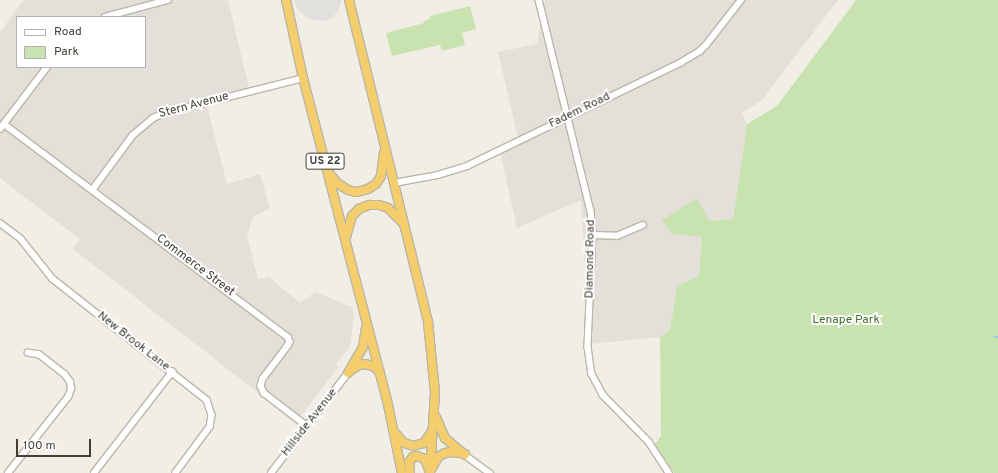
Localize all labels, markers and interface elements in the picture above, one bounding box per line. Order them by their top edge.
legend [16,16,146,68]
text: Road [54,24,82,40]
text: Park [54,44,79,60]
street label: Stern Avenue [157,90,231,122]
street label: Fadem Road [547,90,613,132]
road number: US 22 [305,152,345,170]
street label: Diamond Road [583,219,599,299]
street label: Commerce Street [153,232,237,300]
street label: New Brook Lane [94,309,172,375]
park label: Lenape Park [812,314,880,328]
street label: Hillside Avenue [279,386,341,460]
scale bar [18,431,93,457]
text: 100 m [23,438,56,454]

